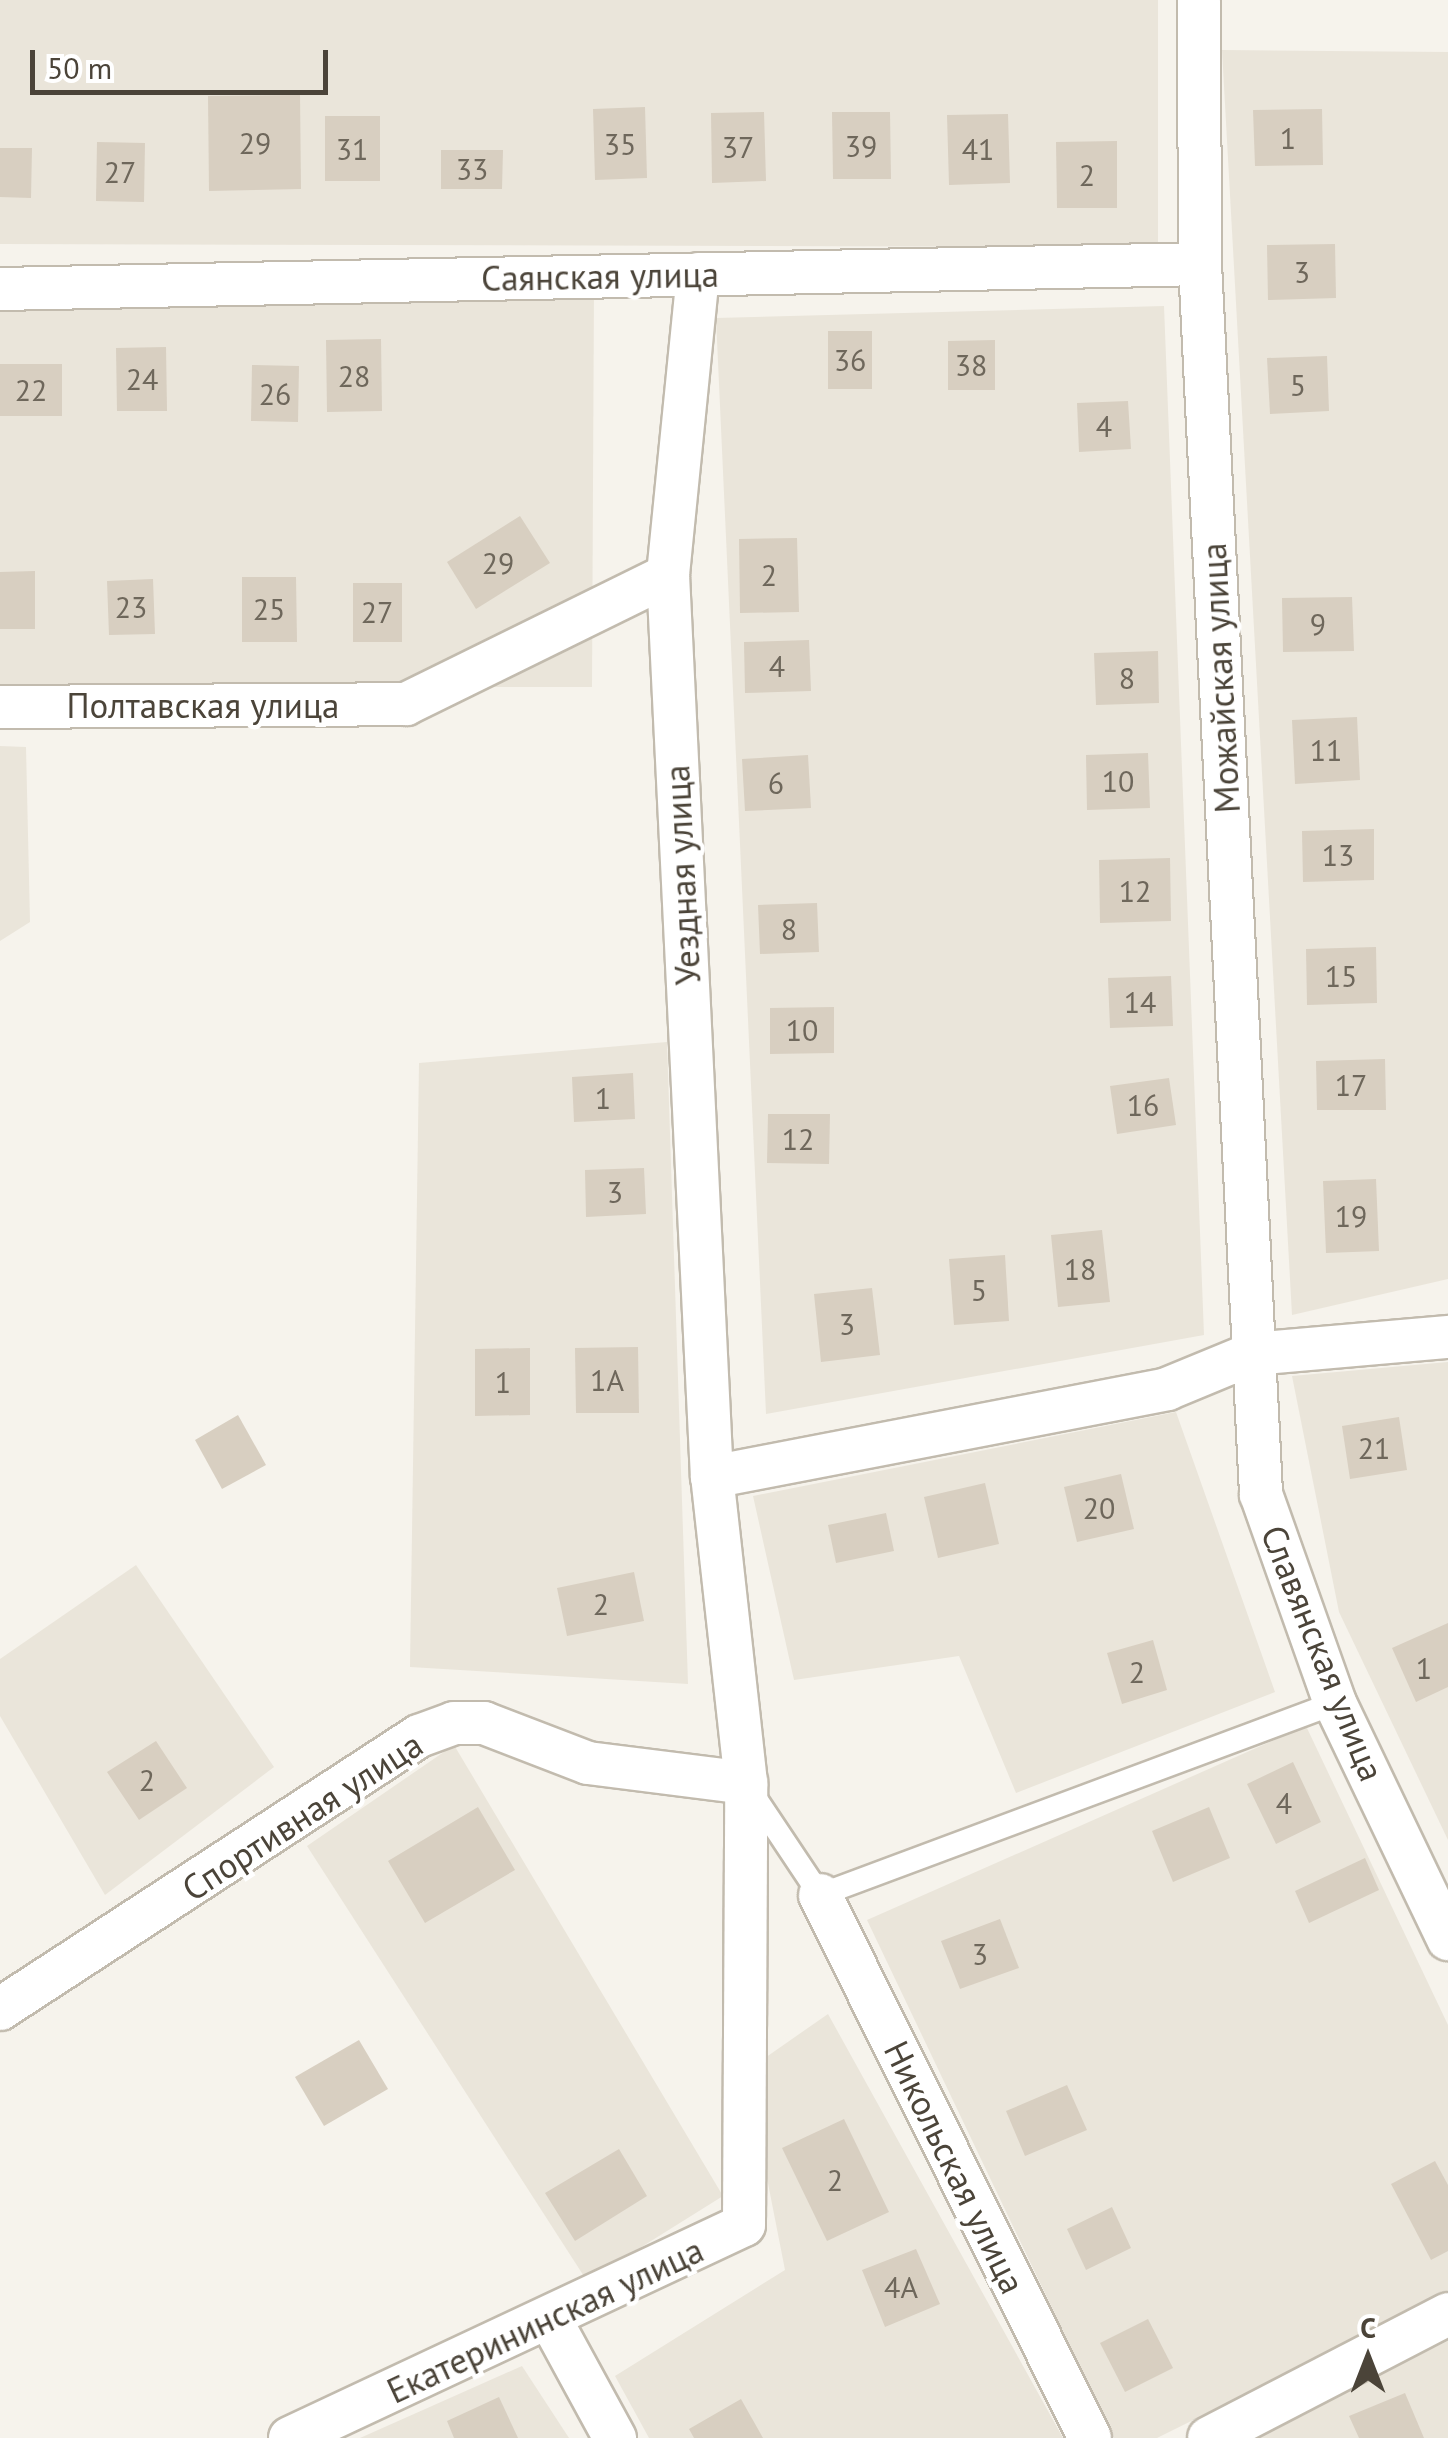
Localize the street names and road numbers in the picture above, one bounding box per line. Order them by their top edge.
street label: Саянская улица [481,253,719,299]
street label: Можайская улица [1192,542,1248,814]
street label: Полтавская улица [67,684,339,726]
street label: Уездная улица [655,764,709,986]
street label: Славянская улица [1253,1519,1393,1787]
street label: Спортивная улица [174,1723,430,1909]
street label: Никольская улица [876,2034,1034,2300]
street label: Екатерининская улица [380,2228,710,2412]

